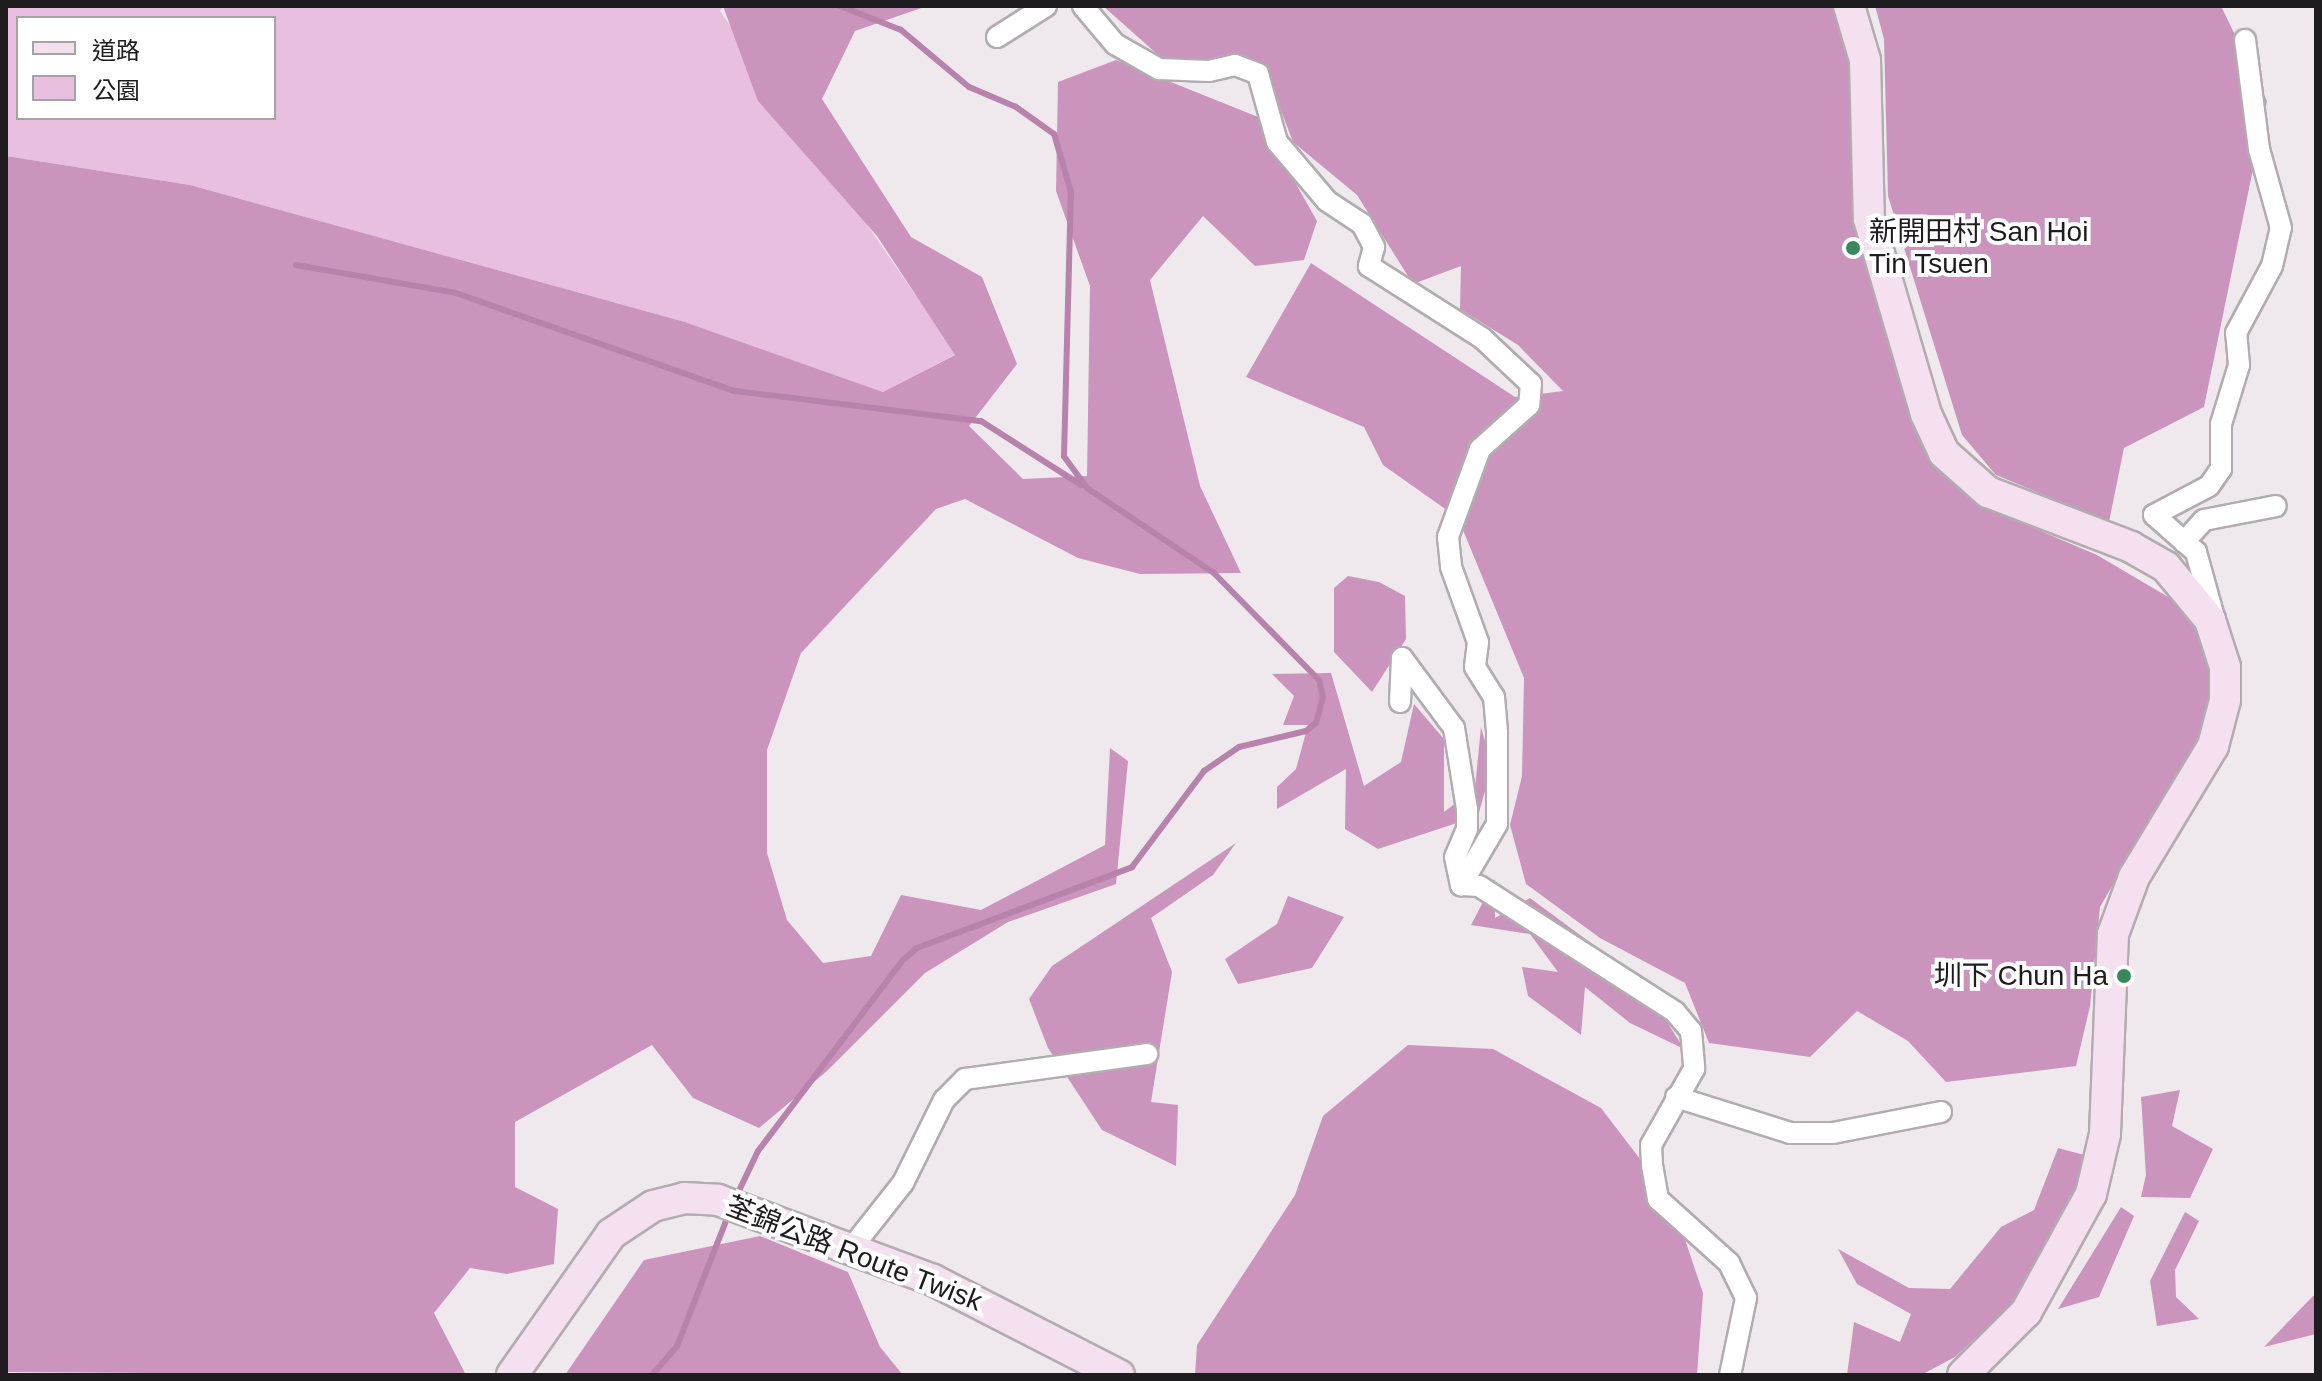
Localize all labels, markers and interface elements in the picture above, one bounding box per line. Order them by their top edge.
legend [16,16,276,120]
text: 道路 [92,37,140,64]
text: 公園 [92,77,140,104]
place label: 新開田村 San Hoi Tin Tsuen [1869,215,2088,281]
marker: 新開田村 San Hoi Tin Tsuen [1844,239,1862,257]
place label: 圳下 Chun Ha [1934,959,2108,993]
marker: 圳下 Chun Ha [2115,967,2133,985]
street label: 荃錦公路 Route Twisk [721,1190,987,1318]

